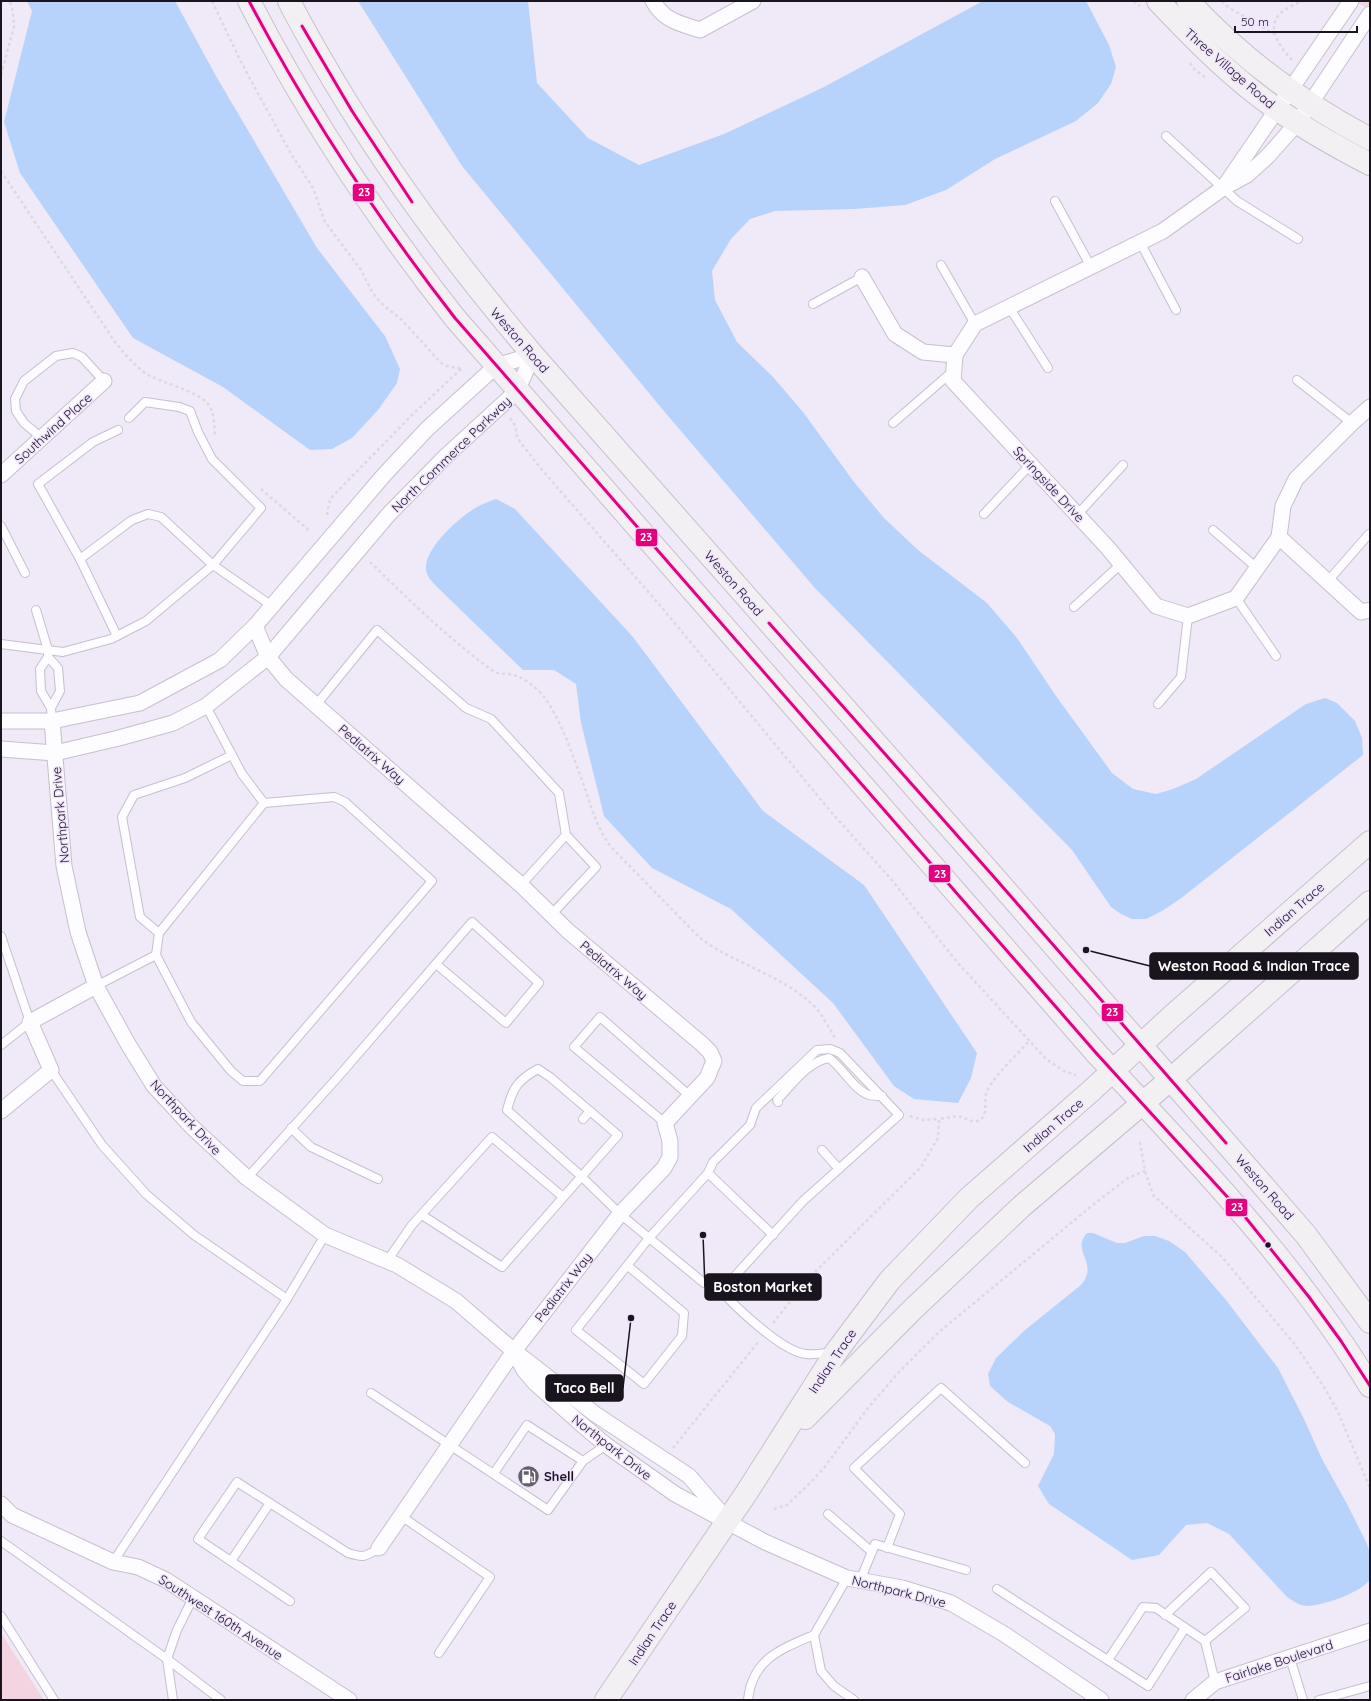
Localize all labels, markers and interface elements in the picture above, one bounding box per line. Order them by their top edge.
scale bar [1235,8,1357,34]
text: 50 m [1241,14,1269,29]
street label: Three Village Road [1182,24,1278,112]
line badge: 23 [352,183,375,202]
text: 23 [358,185,370,199]
street label: Weston Road [487,304,553,376]
street label: Southwind Place [11,389,95,467]
street label: North Commerce Parkway [388,393,514,515]
street label: Springside Drive [1010,443,1088,525]
line badge: 23 [635,528,658,547]
text: 23 [640,530,652,544]
street label: Weston Road [701,547,767,619]
street label: Pediatrix Way [335,721,409,787]
street label: Northpark Drive [48,766,72,864]
line badge: 23 [928,864,951,883]
text: 23 [934,867,946,881]
street label: Indian Trace [1261,879,1327,939]
street label: Pediatrix Way [577,937,651,1003]
callout: Weston Road & Indian Trace [1150,953,1358,979]
text: Weston Road & Indian Trace [1158,957,1350,975]
line badge: 23 [1101,1003,1124,1022]
text: 23 [1106,1005,1118,1019]
street label: Northpark Drive [147,1076,225,1158]
street label: Indian Trace [1020,1095,1086,1155]
street label: Weston Road [1232,1151,1298,1223]
line badge: 23 [1225,1198,1248,1217]
text: 23 [1231,1200,1243,1214]
unlabelled marker [1263,1240,1273,1250]
street label: Pediatrix Way [531,1249,595,1325]
callout: Boston Market [705,1274,821,1300]
text: Boston Market [713,1278,813,1296]
street label: Indian Trace [805,1326,859,1396]
callout: Taco Bell [546,1375,623,1401]
text: Taco Bell [553,1379,615,1397]
street label: Northpark Drive [569,1411,655,1483]
fuel station icon: Shell [516,1463,542,1489]
place label: Shell [544,1468,574,1484]
street label: Southwest 160th Avenue [156,1571,286,1663]
street label: Northpark Drive [850,1572,948,1610]
street label: Indian Trace [625,1598,679,1668]
street label: Fairlake Boulevard [1223,1636,1335,1686]

